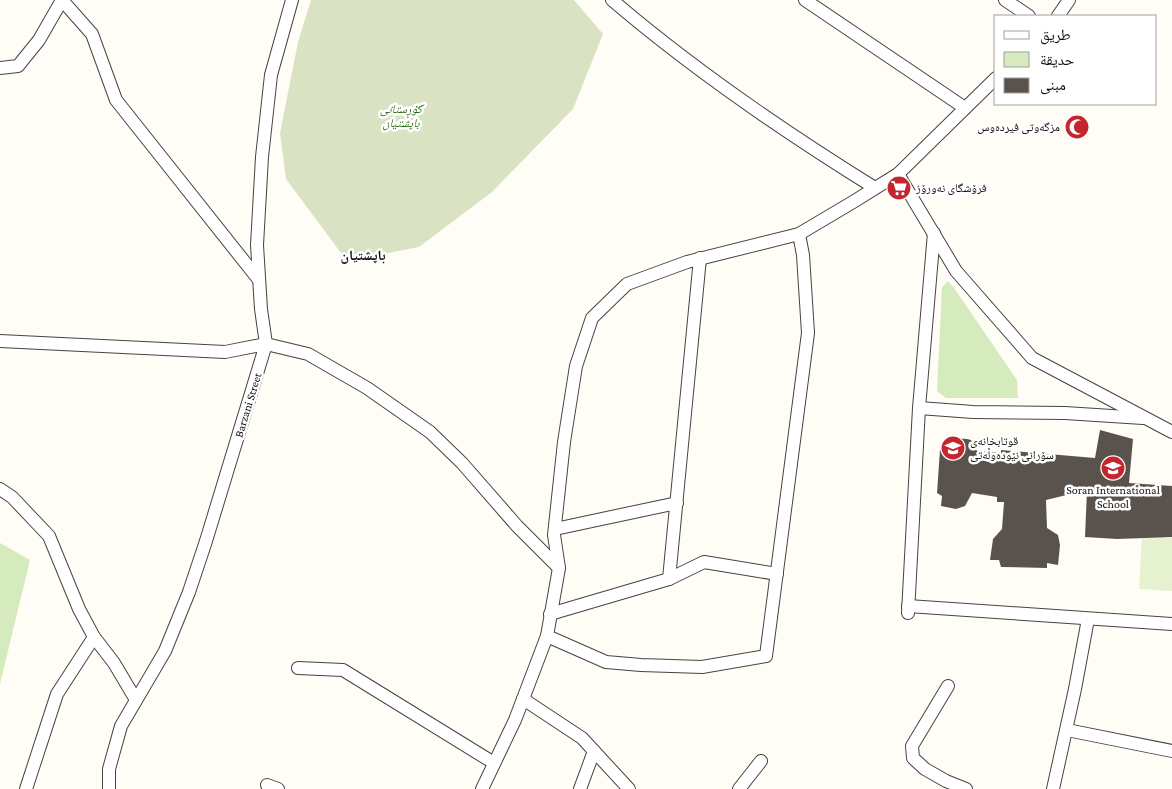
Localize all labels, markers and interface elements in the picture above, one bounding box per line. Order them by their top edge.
legend [994,15,1157,105]
text: طريق [1040,27,1071,45]
text: حديقة [1040,52,1075,68]
text: مبنى [1040,77,1066,95]
park label: گۆڕستانی باپشتیان [380,102,425,131]
mosque icon: مزگەوتی فیردەوس [1064,114,1090,140]
place label: مزگەوتی فیردەوس [977,120,1060,134]
supermarket icon: فرۆشگای نەورۆز [886,175,912,201]
place label: فرۆشگای نەورۆز [915,181,987,195]
district label: باپشتیان [340,247,386,264]
street label: Barzani Street [232,370,265,439]
place label: قوتابخانەی سۆرانی نێودەوڵەتی [970,434,1054,462]
school or university icon: قوتابخانەی سۆرانی نێودەوڵەتی [940,435,966,461]
school or university icon: Soran International School [1100,455,1126,481]
place label: Soran International School [1066,483,1160,511]

